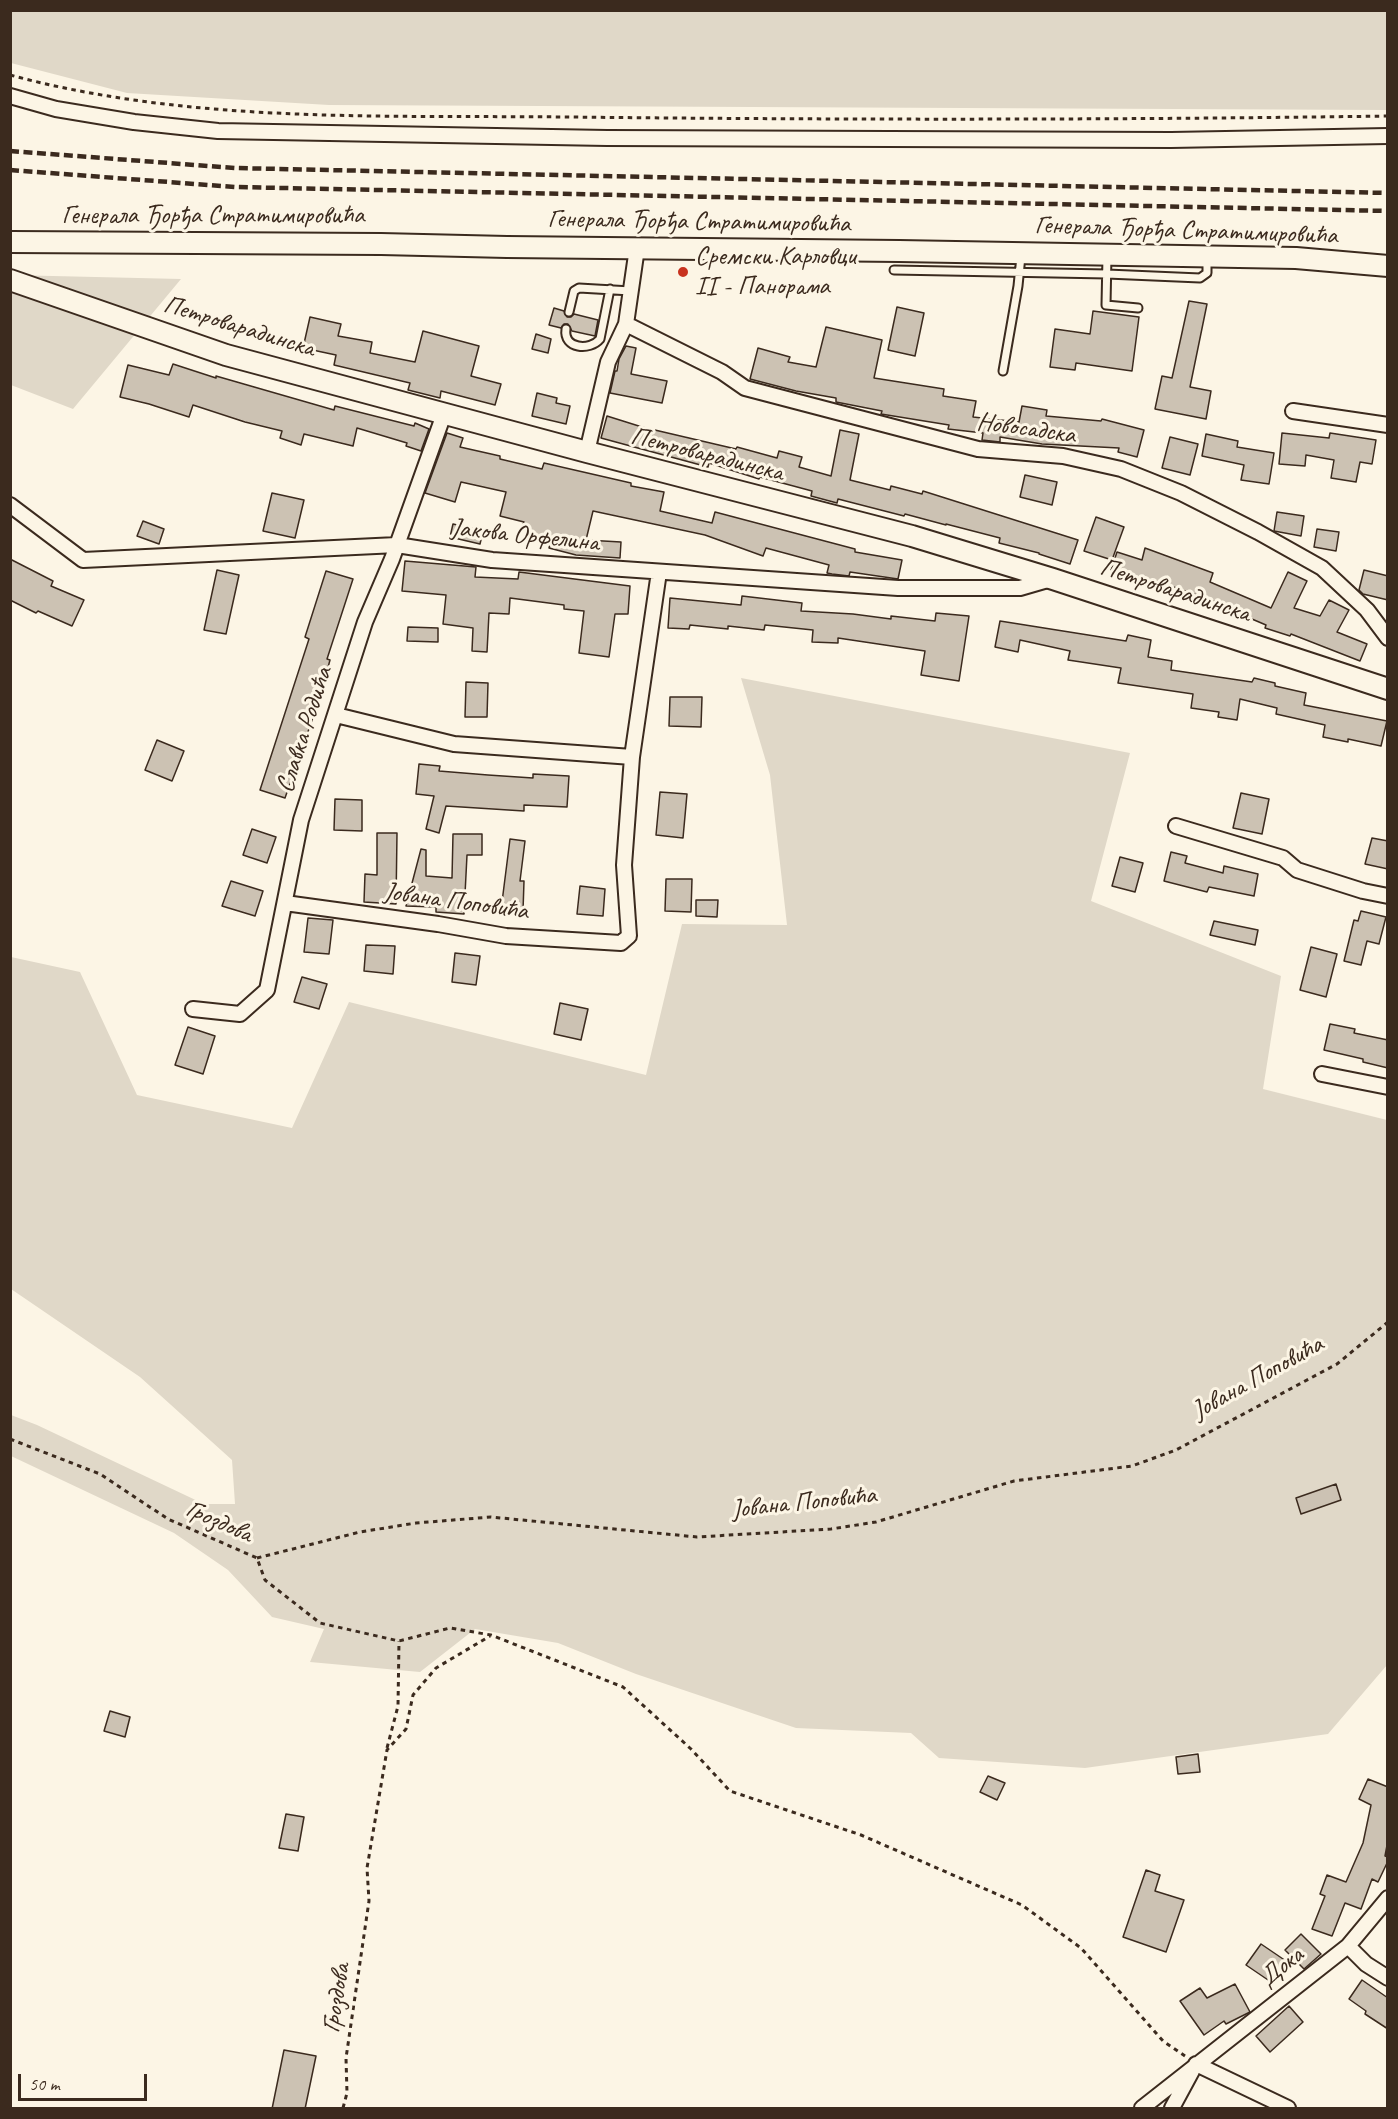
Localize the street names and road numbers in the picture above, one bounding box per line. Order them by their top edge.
street label: Генерала Ђорђа Стратимировића [62,200,364,232]
street label: Генерала Ђорђа Стратимировића [547,204,851,240]
street label: Генерала Ђорђа Стратимировића [1034,210,1338,252]
street label: Петроварадинска [160,289,318,365]
street label: Новосадска [975,407,1077,451]
street label: Петроварадинска [627,421,787,489]
street label: Јакова Орфелина [450,513,600,559]
street label: Петроварадинска [1096,552,1254,630]
street label: Славка Родића [270,663,340,797]
street label: Јована Поповића [382,876,530,928]
street label: Јована Поповића [1187,1329,1329,1427]
street label: Јована Поповића [730,1480,878,1526]
street label: Гроздова [181,1494,257,1550]
street label: Дока [1254,1940,1310,1994]
street label: Гроздова [316,1961,358,2035]

